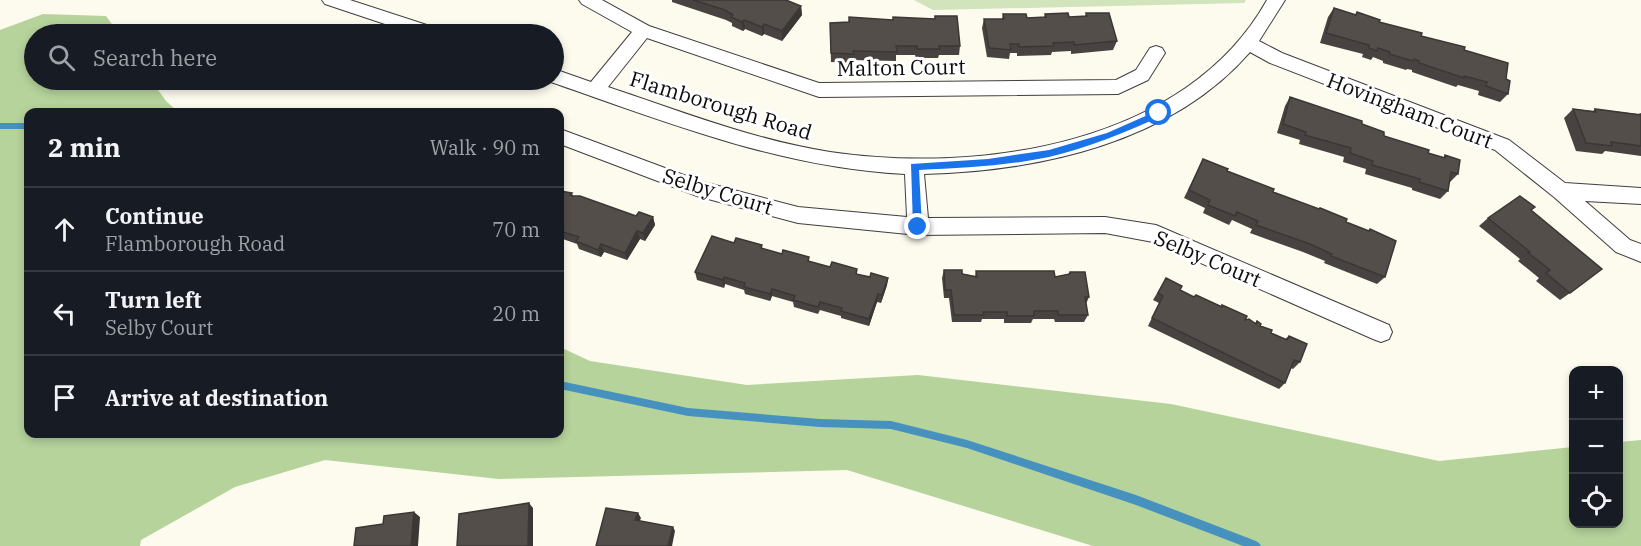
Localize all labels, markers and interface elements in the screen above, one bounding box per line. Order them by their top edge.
search box [24,24,564,90]
icon: search [45,41,78,74]
text: Search here [93,43,217,72]
street label: Malton Court [836,52,966,82]
street label: Flamborough Road [626,64,816,146]
street label: Hovingham Court [1323,65,1497,155]
route start [1145,99,1171,125]
text: 2 min [48,130,121,164]
text: Walk · 90 m [430,134,540,161]
street label: Selby Court [660,161,776,221]
text: Continue [105,201,204,230]
icon: ahead [48,213,81,246]
route end [904,213,930,239]
text: 70 m [492,216,540,243]
street label: Selby Court [1150,223,1266,293]
text: Flamborough Road [105,230,285,257]
text: Turn left [105,285,201,314]
icon: left [48,297,81,330]
text: 20 m [492,300,540,327]
text: Selby Court [105,314,213,341]
map controls [1569,366,1623,528]
button: + [1569,366,1623,420]
icon: arrive [48,381,81,414]
text: Arrive at destination [105,383,328,412]
button: − [1569,420,1623,474]
button: locate [1569,474,1623,528]

